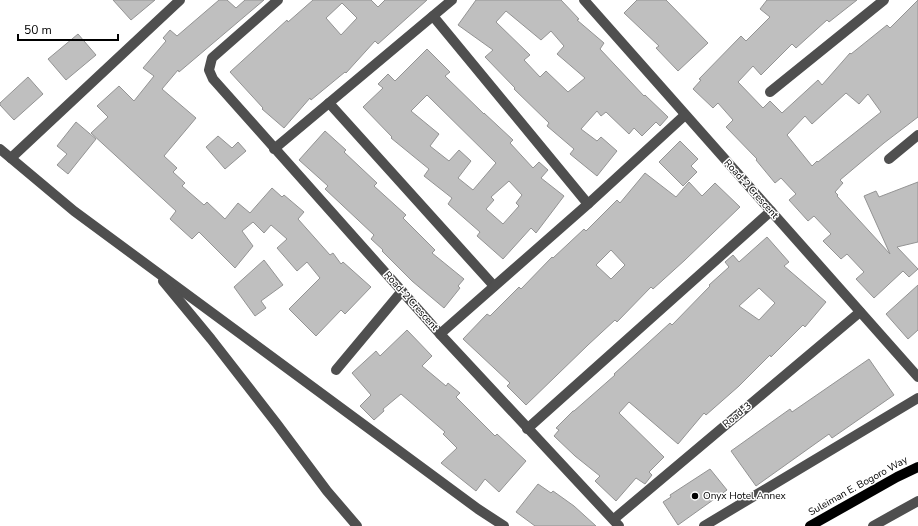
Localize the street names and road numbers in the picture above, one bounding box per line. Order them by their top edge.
street label: Road-2 Crescent [721,156,782,222]
street label: Road-2 Crescent [381,268,442,334]
street label: Road-3 [720,399,754,431]
street label: Suleiman E. Bogoro Way [806,452,911,519]

